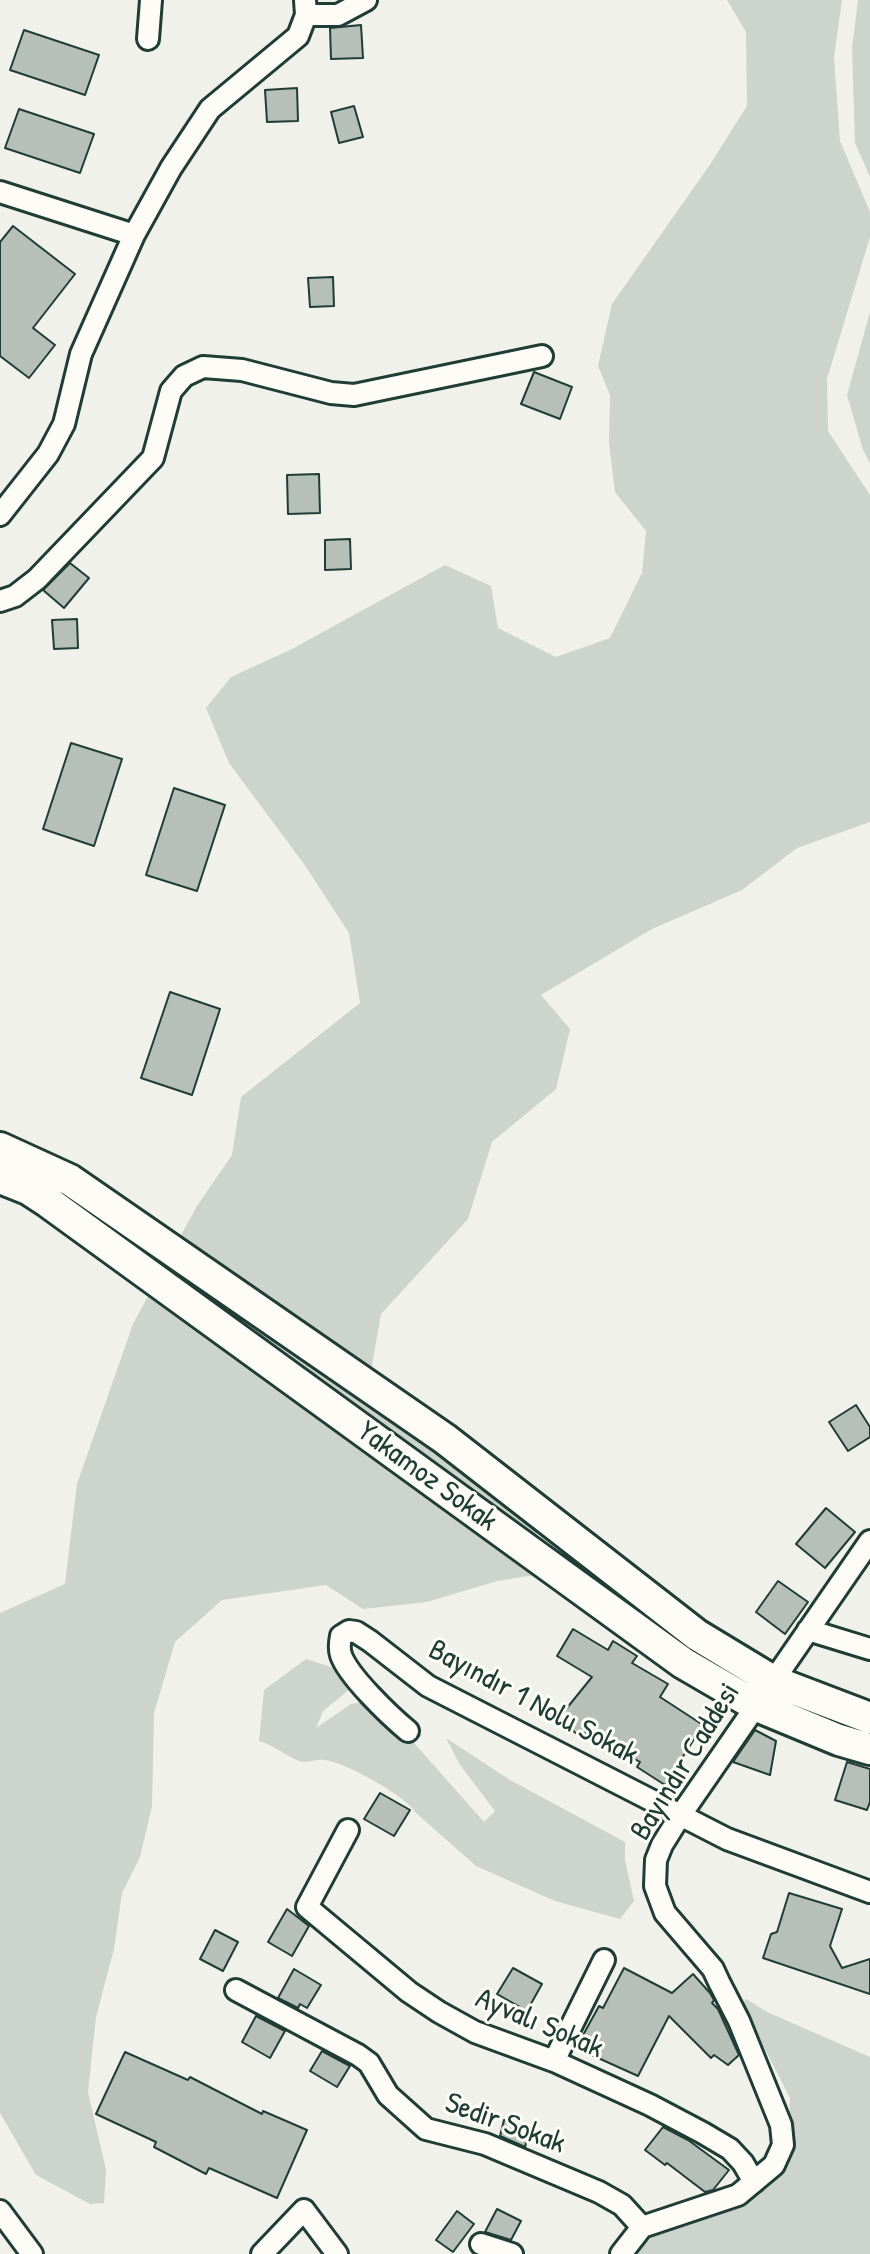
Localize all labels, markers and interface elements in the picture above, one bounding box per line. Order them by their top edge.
street label: Yakamoz Sokak [350,1414,504,1540]
street label: Bayındır 1 Nolu Sokak [422,1633,644,1773]
street label: Bayındır Caddesi [623,1677,749,1847]
street label: Ayvalı Sokak [470,1981,608,2067]
street label: Sedir Sokak [440,2086,570,2162]

